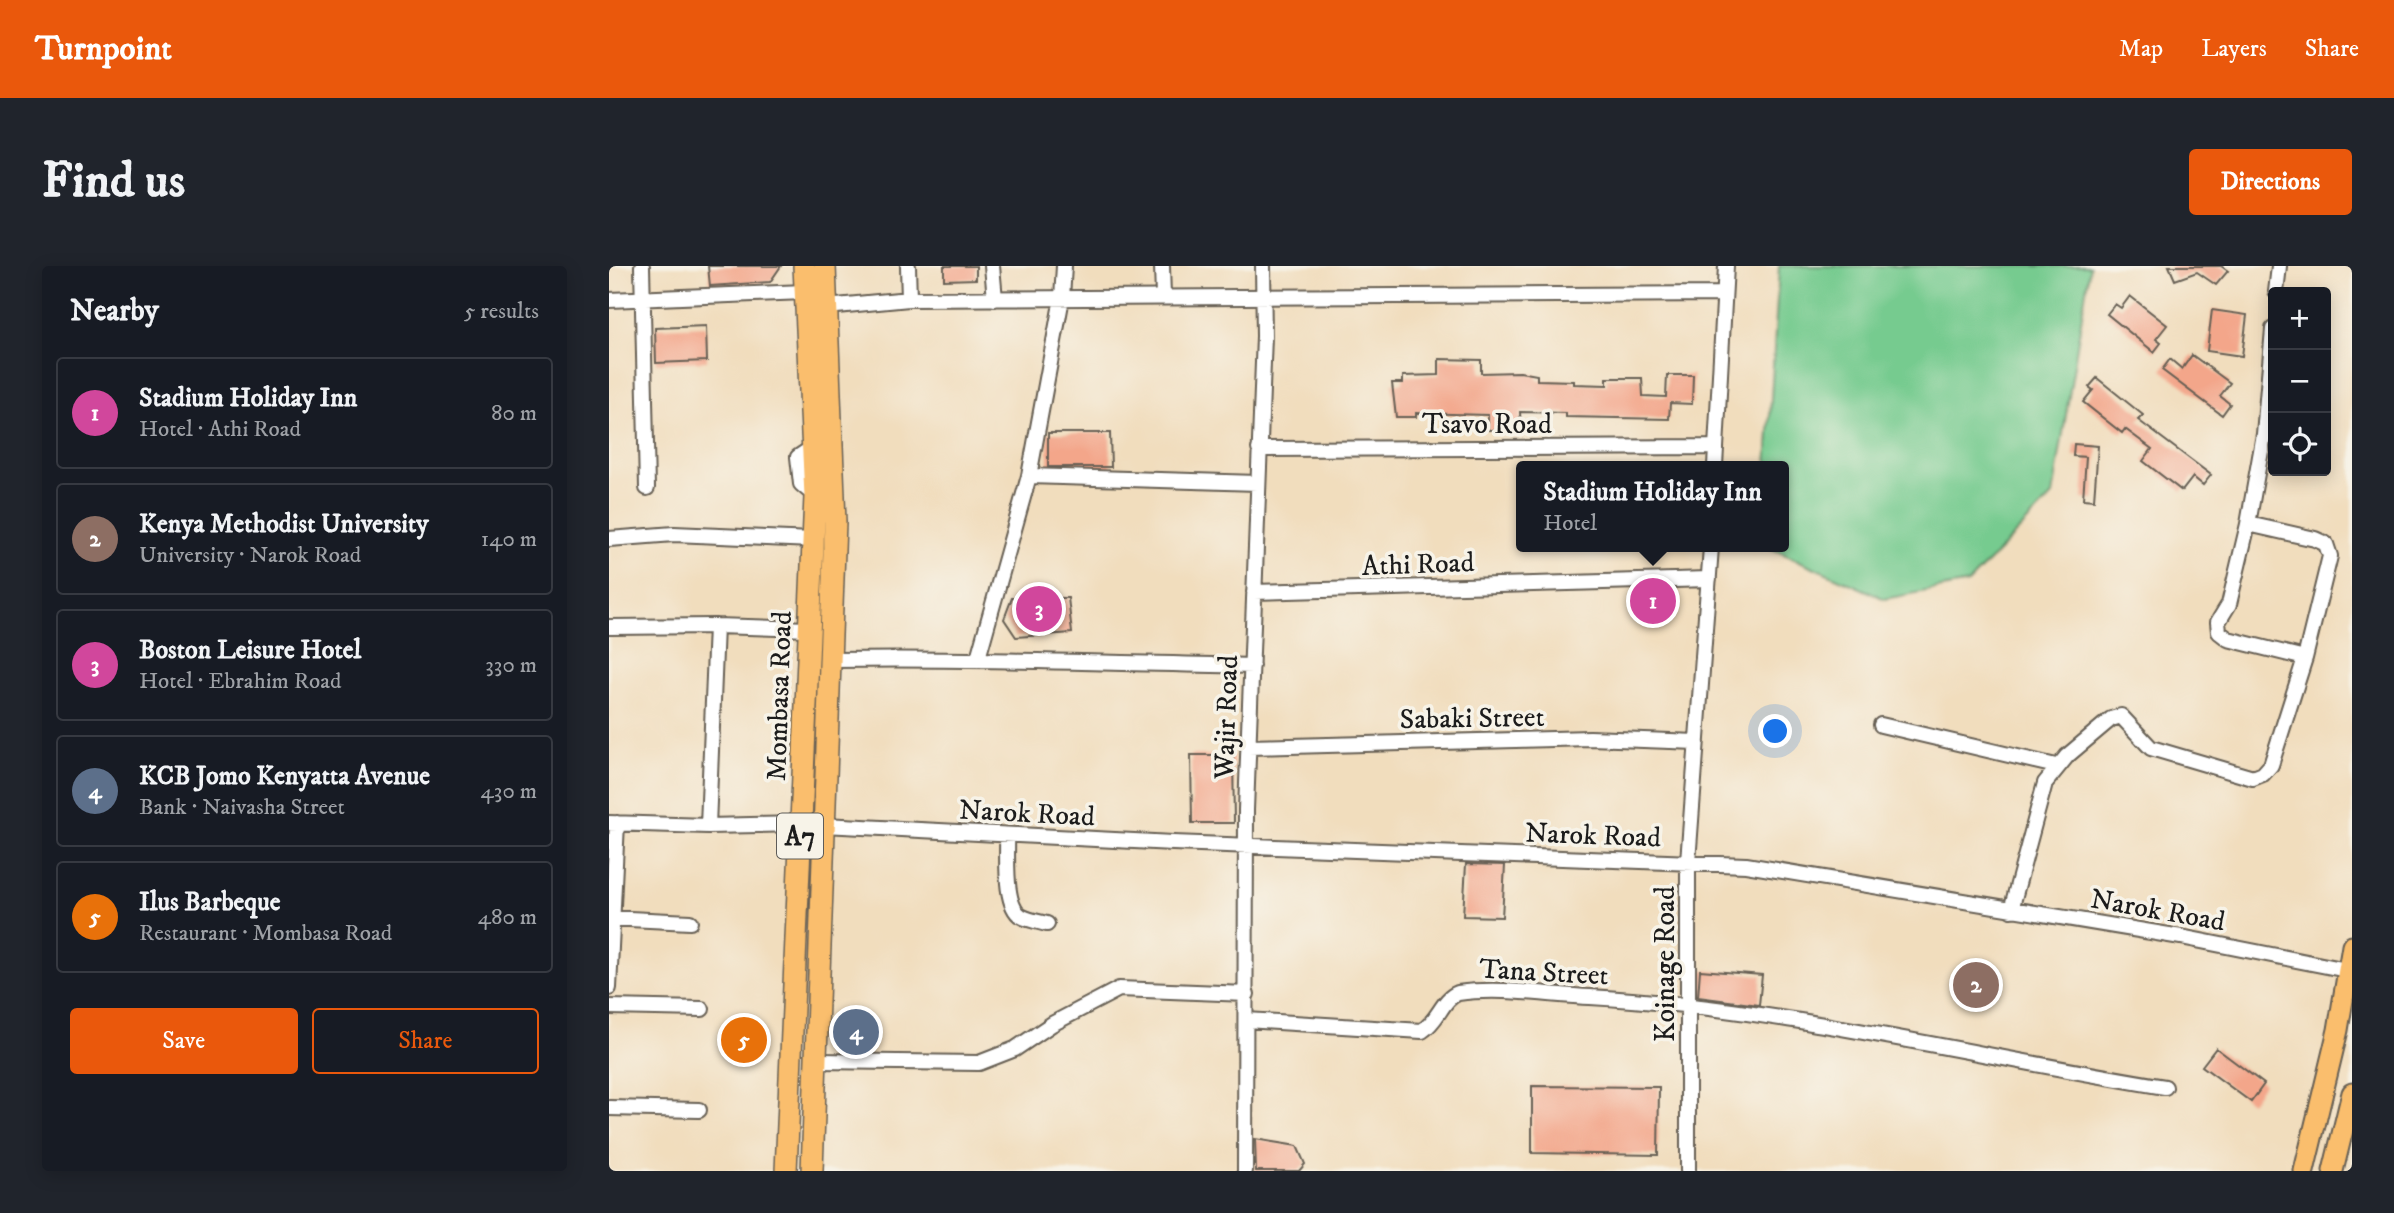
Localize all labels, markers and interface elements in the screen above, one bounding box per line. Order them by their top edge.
text: Turnpoint [35,29,172,70]
text: Map [2119,34,2163,64]
text: Layers [2201,34,2267,64]
text: Share [2305,34,2359,64]
button: Directions [2189,149,2352,215]
text: Find us [42,151,185,213]
map controls [2268,287,2331,476]
button: + [2268,287,2331,350]
text: Nearby [70,293,159,330]
text: 5 results [464,297,539,326]
button: − [2268,350,2331,413]
text: Stadium Holiday Inn [139,382,357,415]
text: 1 [91,399,99,428]
text: 80 m [491,399,537,428]
street label: Tsavo Road [1422,407,1552,442]
button: locate [2268,413,2331,476]
text: Hotel · Athi Road [139,415,301,444]
popup [1516,461,1789,552]
text: Stadium Holiday Inn [1543,476,1762,509]
text: Kenya Methodist University [139,508,429,541]
text: Hotel [1543,509,1597,538]
text: 2 [89,525,101,554]
text: 140 m [481,525,537,554]
text: University · Narok Road [139,541,361,570]
street label: Athi Road [1361,545,1475,584]
pin: 1 [1630,575,1676,627]
pin: 3 [1016,583,1062,635]
street label: Mombasa Road [759,610,800,782]
text: Boston Leisure Hotel [139,634,361,667]
text: 3 [91,651,99,680]
text: 330 m [485,651,537,680]
street label: Wajir Road [1207,654,1246,781]
text: Hotel · Ebrahim Road [139,667,341,696]
street label: Sabaki Street [1399,700,1545,737]
your location [1758,714,1792,748]
text: KCB Jomo Kenyatta Avenue [139,760,430,793]
text: 4 [88,777,102,806]
text: 430 m [481,777,537,806]
street label: Narok Road [958,792,1096,835]
text: Bank · Naivasha Street [139,793,345,822]
road number: A7 [777,814,823,858]
street label: Narok Road [1524,816,1662,855]
street label: Narok Road [2088,881,2228,940]
text: Ilus Barbeque [139,886,281,919]
street label: Koinage Road [1648,886,1683,1042]
text: 5 [89,903,101,932]
text: 480 m [478,903,537,932]
text: Restaurant · Mombasa Road [139,919,392,948]
street label: Tana Street [1478,952,1609,993]
pin: 2 [1953,959,1999,1011]
pin: 4 [833,1006,879,1058]
button: Save [70,1008,298,1074]
button: Share [312,1008,539,1074]
pin: 5 [721,1014,767,1066]

